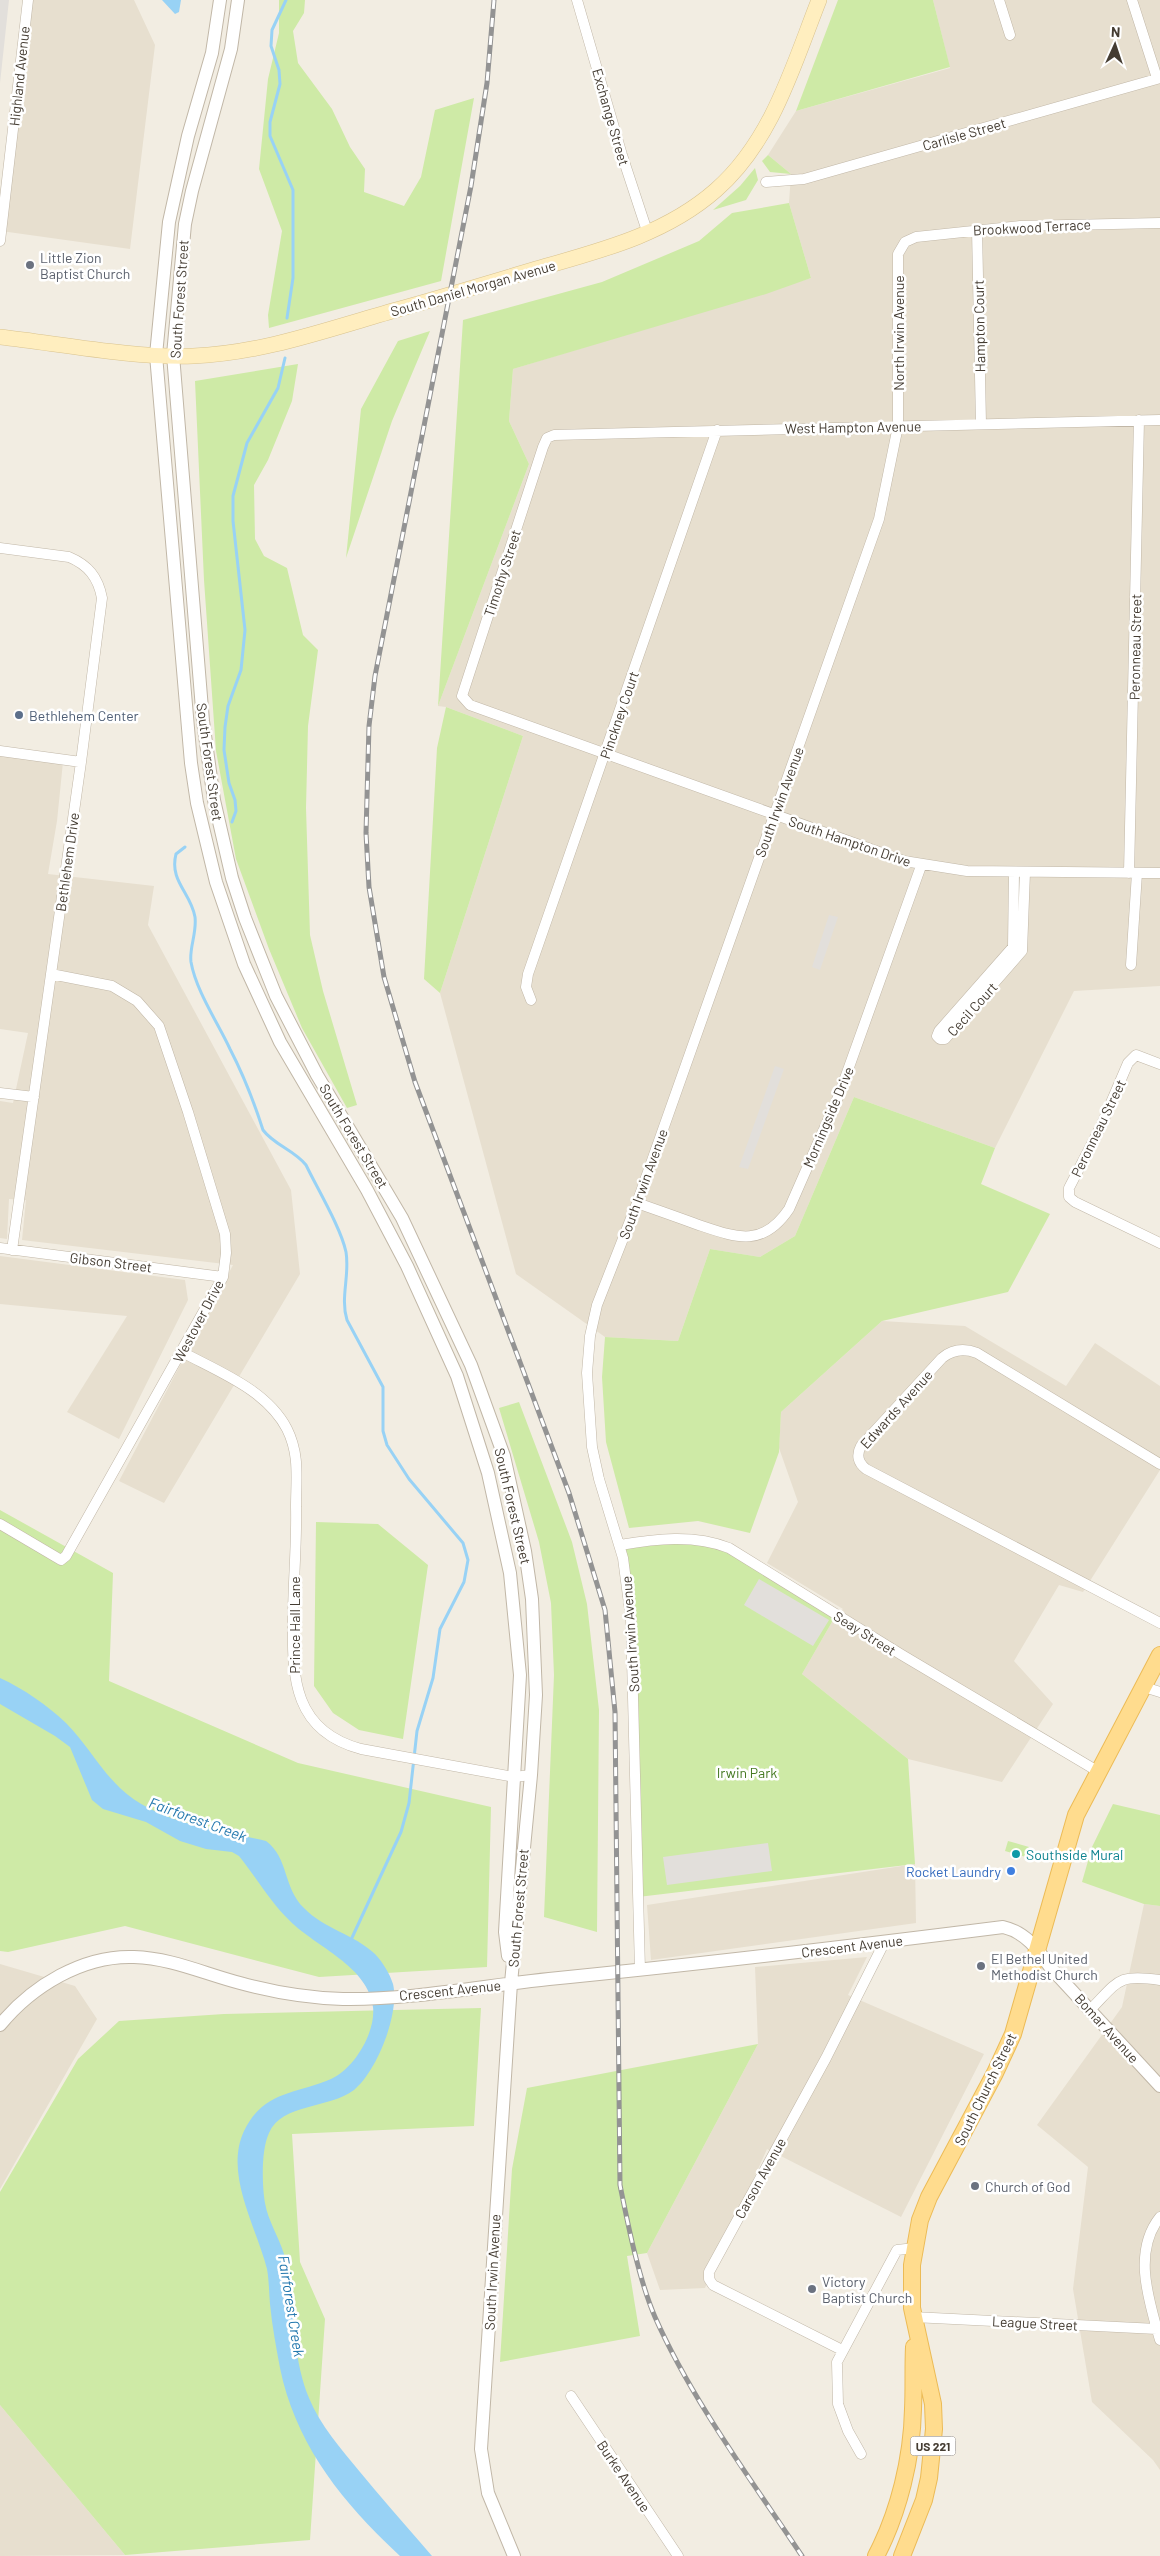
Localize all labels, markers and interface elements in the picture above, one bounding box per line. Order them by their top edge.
north arrow [1090,20,1140,70]
text: N [1111,23,1121,40]
street label: Highland Avenue [5,25,33,127]
street label: Exchange Street [589,66,633,168]
street label: Carlisle Street [920,114,1008,154]
street label: Brookwood Terrace [973,215,1091,239]
street label: South Forest Street [166,239,192,359]
place label: Little Zion Baptist Church [40,249,130,282]
street label: South Daniel Morgan Avenue [388,256,558,320]
marker: Little Zion Baptist Church [24,259,36,271]
street label: North Irwin Avenue [890,275,907,391]
street label: Hampton Court [970,280,988,372]
street label: West Hampton Avenue [785,417,921,437]
street label: Timothy Street [480,527,524,619]
street label: Peronneau Street [1126,594,1144,700]
street label: Pinckney Court [596,669,642,761]
street label: South Forest Street [193,702,227,822]
place label: Bethlehem Center [29,707,139,724]
marker: Bethlehem Center [13,709,25,721]
street label: South Irwin Avenue [751,744,807,860]
street label: Bethlehem Drive [52,811,82,913]
street label: South Hampton Drive [787,812,913,870]
street label: Cecil Court [943,978,1001,1040]
street label: Morningside Drive [799,1064,857,1170]
street label: Peronneau Street [1067,1077,1129,1179]
street label: South Forest Street [316,1081,392,1191]
street label: South Irwin Avenue [615,1126,671,1242]
street label: Gibson Street [69,1249,153,1275]
street label: Westover Drive [169,1277,227,1365]
street label: Edwards Avenue [856,1366,936,1452]
street label: South Forest Street [491,1446,535,1566]
street label: South Irwin Avenue [617,1575,643,1693]
street label: Prince Hall Lane [286,1576,303,1674]
street label: Seay Street [831,1607,899,1659]
park label: Irwin Park [717,1764,777,1781]
water label: Fairforest Creek [147,1793,250,1845]
place label: Southside Mural [1026,1846,1123,1863]
street label: South Forest Street [504,1848,532,1968]
marker: Southside Mural [1010,1848,1022,1860]
place label: Rocket Laundry [906,1863,1002,1880]
marker: Rocket Laundry [1005,1865,1017,1877]
street label: Crescent Avenue [800,1931,904,1961]
place label: El Bethel United Methodist Church [991,1950,1098,1983]
marker: El Bethel United Methodist Church [975,1960,987,1972]
street label: Crescent Avenue [398,1976,502,2004]
street label: Bomar Avenue [1071,1990,1143,2066]
street label: South Church Street [950,2030,1020,2148]
street label: Carson Avenue [731,2135,789,2221]
place label: Church of God [985,2178,1070,2195]
marker: Church of God [969,2180,981,2192]
street label: South Irwin Avenue [480,2213,504,2331]
water label: Fairforest Creek [275,2254,309,2359]
place label: Victory Baptist Church [822,2273,912,2306]
marker: Victory Baptist Church [806,2283,818,2295]
street label: League Street [992,2312,1078,2334]
road number: US 221 [910,2436,956,2456]
street label: Burke Avenue [594,2437,654,2515]

